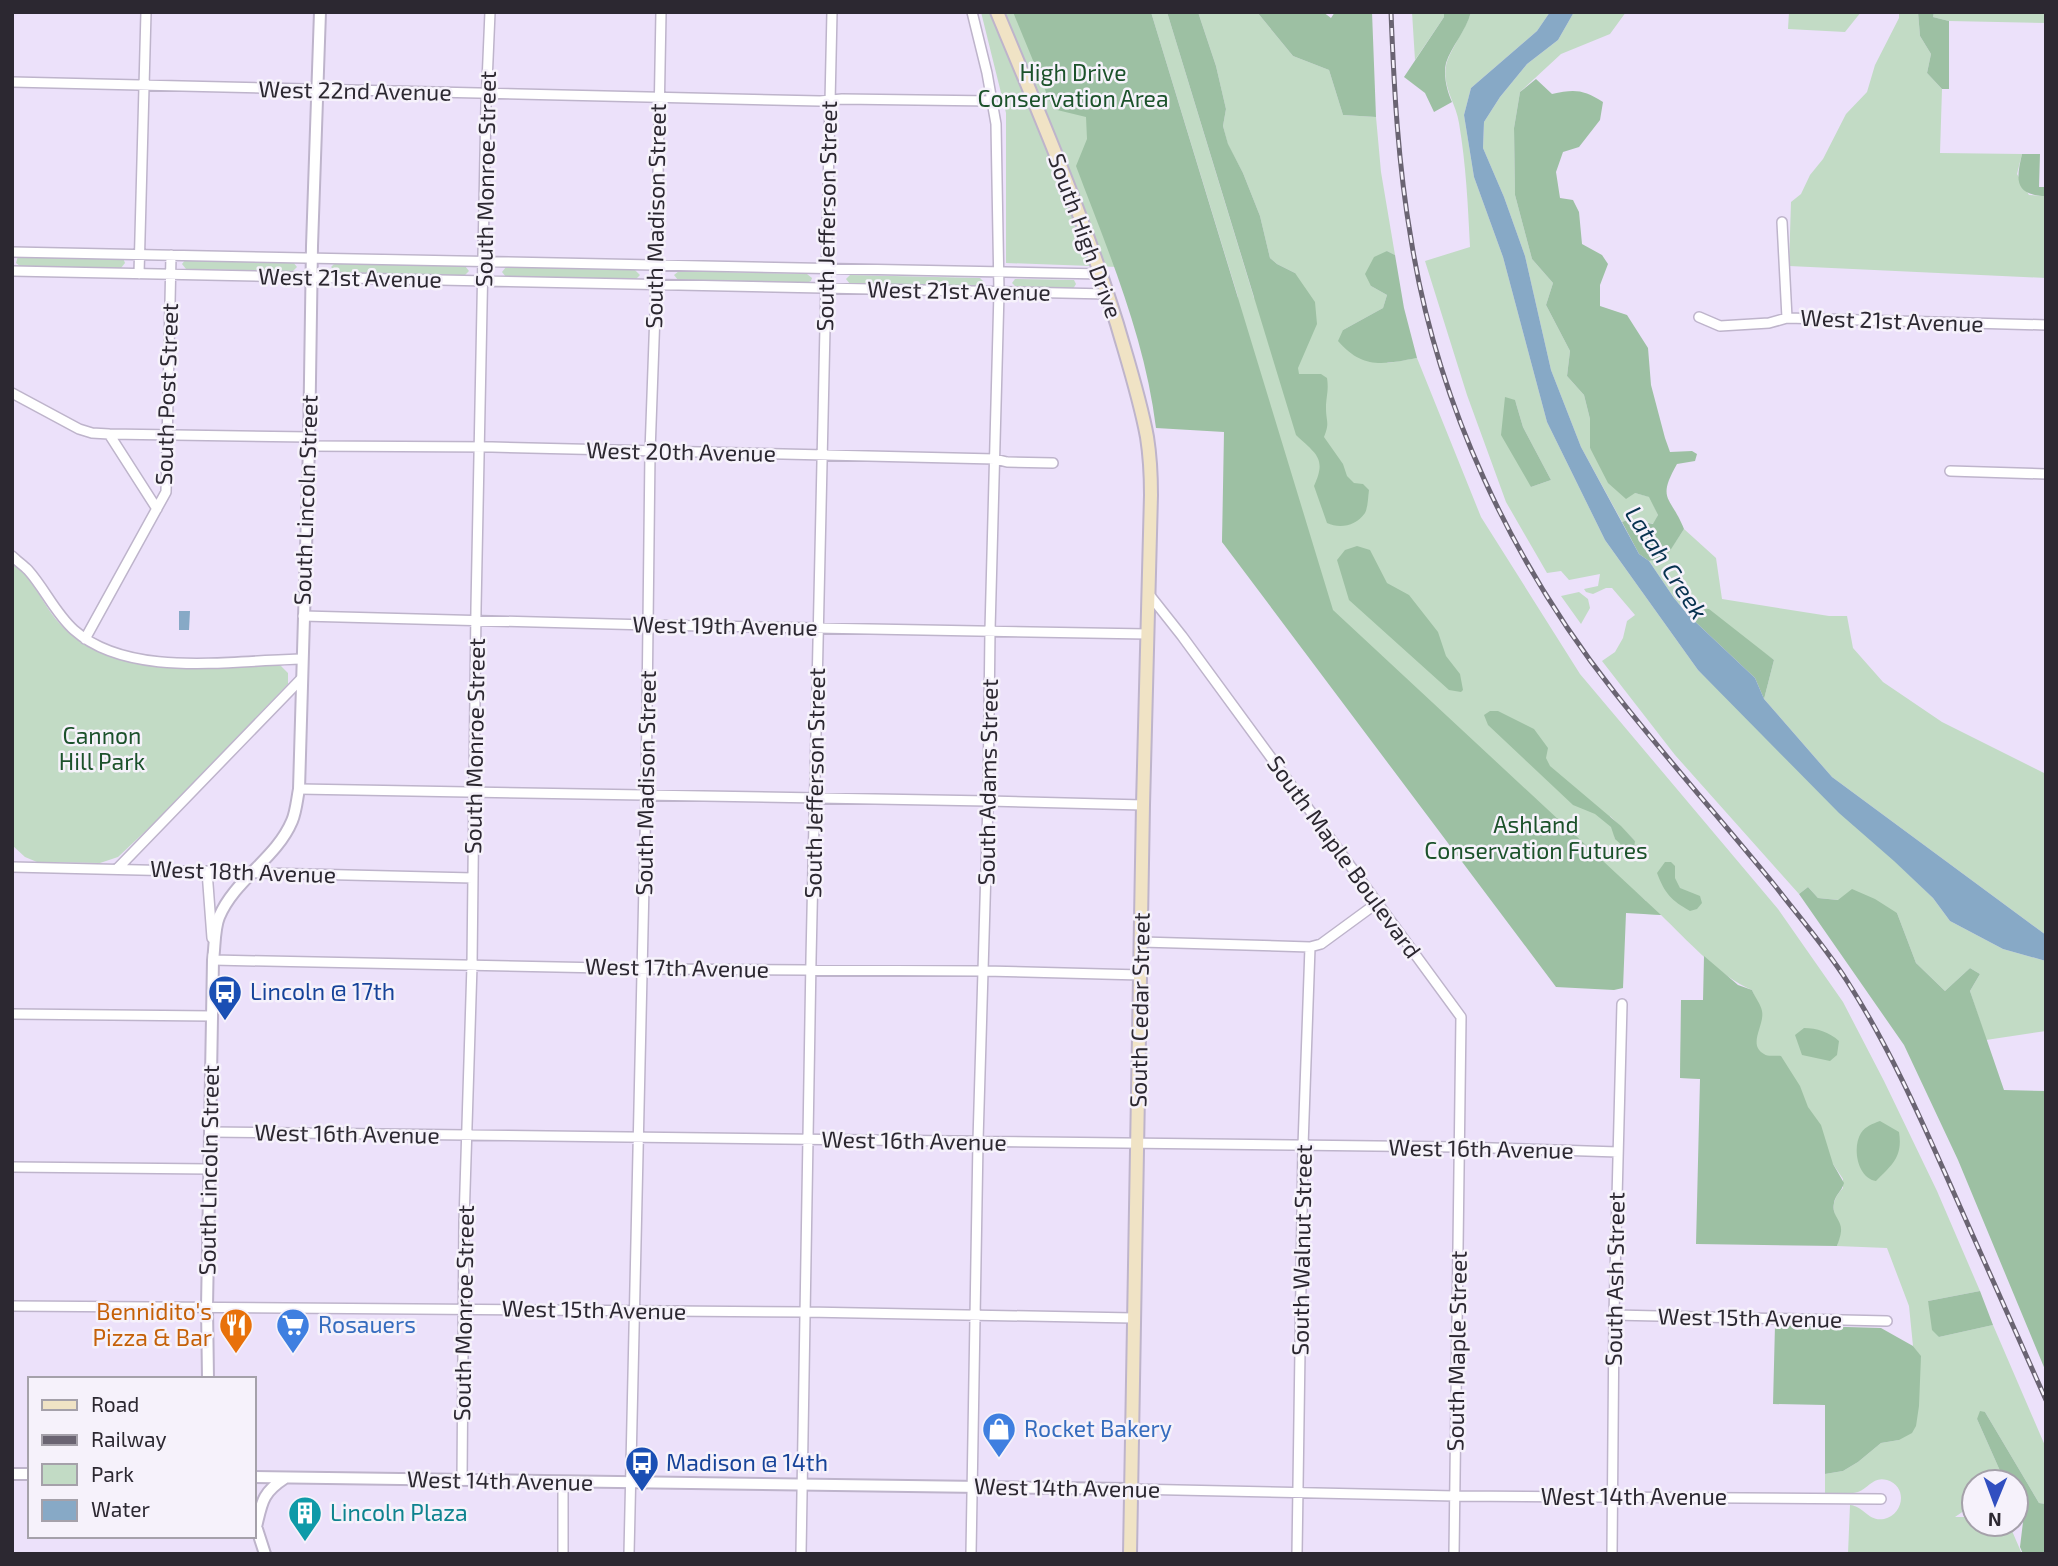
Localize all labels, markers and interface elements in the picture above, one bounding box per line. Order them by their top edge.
park label: High Drive Conservation Area [977,58,1169,112]
street label: South Monroe Street [469,70,501,287]
street label: West 22nd Avenue [258,74,452,106]
street label: South Jefferson Street [810,100,842,332]
street label: South Madison Street [639,103,671,329]
street label: South High Drive [1043,149,1129,322]
street label: West 21st Avenue [258,261,442,293]
street label: West 21st Avenue [867,274,1051,306]
street label: South Post Street [149,302,183,486]
street label: West 21st Avenue [1800,303,1984,337]
street label: South Lincoln Street [287,394,323,606]
street label: West 20th Avenue [586,435,776,467]
water label: Latah Creek [1620,500,1715,624]
street label: West 19th Avenue [632,609,818,641]
street label: South Monroe Street [458,637,490,854]
street label: South Jefferson Street [798,667,830,899]
street label: South Madison Street [629,670,661,896]
street label: South Adams Street [971,678,1003,886]
park label: Cannon Hill Park [59,721,145,775]
street label: South Maple Boulevard [1262,750,1428,963]
park label: Ashland Conservation Futures [1424,810,1648,864]
street label: West 18th Avenue [149,854,337,888]
street label: South Cedar Street [1123,912,1155,1108]
street label: West 17th Avenue [585,951,769,983]
bus stop icon: Lincoln @ 17th [206,973,244,1022]
place label: Lincoln @ 17th [250,977,395,1005]
street label: South Lincoln Street [192,1064,224,1276]
street label: West 16th Avenue [254,1117,440,1149]
street label: West 16th Avenue [821,1124,1007,1156]
street label: West 16th Avenue [1388,1132,1574,1164]
street label: South Walnut Street [1285,1144,1317,1356]
street label: South Ash Street [1598,1191,1630,1366]
street label: South Monroe Street [447,1204,479,1421]
street label: South Maple Street [1440,1250,1472,1452]
street label: West 15th Avenue [501,1293,687,1325]
place label: Bennidito's Pizza & Bar [93,1297,212,1351]
street label: West 15th Avenue [1657,1301,1843,1333]
restaurant icon: Bennidito's Pizza & Bar [217,1306,255,1355]
supermarket icon: Rosauers [274,1306,312,1355]
place label: Rosauers [318,1310,416,1338]
legend [28,1377,256,1538]
text: Road [91,1391,139,1416]
shop icon: Rocket Bakery [980,1410,1018,1459]
place label: Rocket Bakery [1024,1414,1172,1442]
text: Railway [91,1426,167,1451]
bus stop icon: Madison @ 14th [623,1444,661,1493]
place label: Madison @ 14th [666,1448,828,1476]
text: Park [91,1461,134,1486]
street label: West 14th Avenue [407,1464,593,1496]
north arrow [1960,1468,2030,1538]
street label: West 14th Avenue [974,1471,1160,1503]
street label: West 14th Avenue [1541,1482,1727,1510]
building icon: Lincoln Plaza [286,1494,324,1543]
text: Water [91,1496,150,1521]
place label: Lincoln Plaza [330,1498,468,1526]
text: N [1988,1509,2002,1532]

